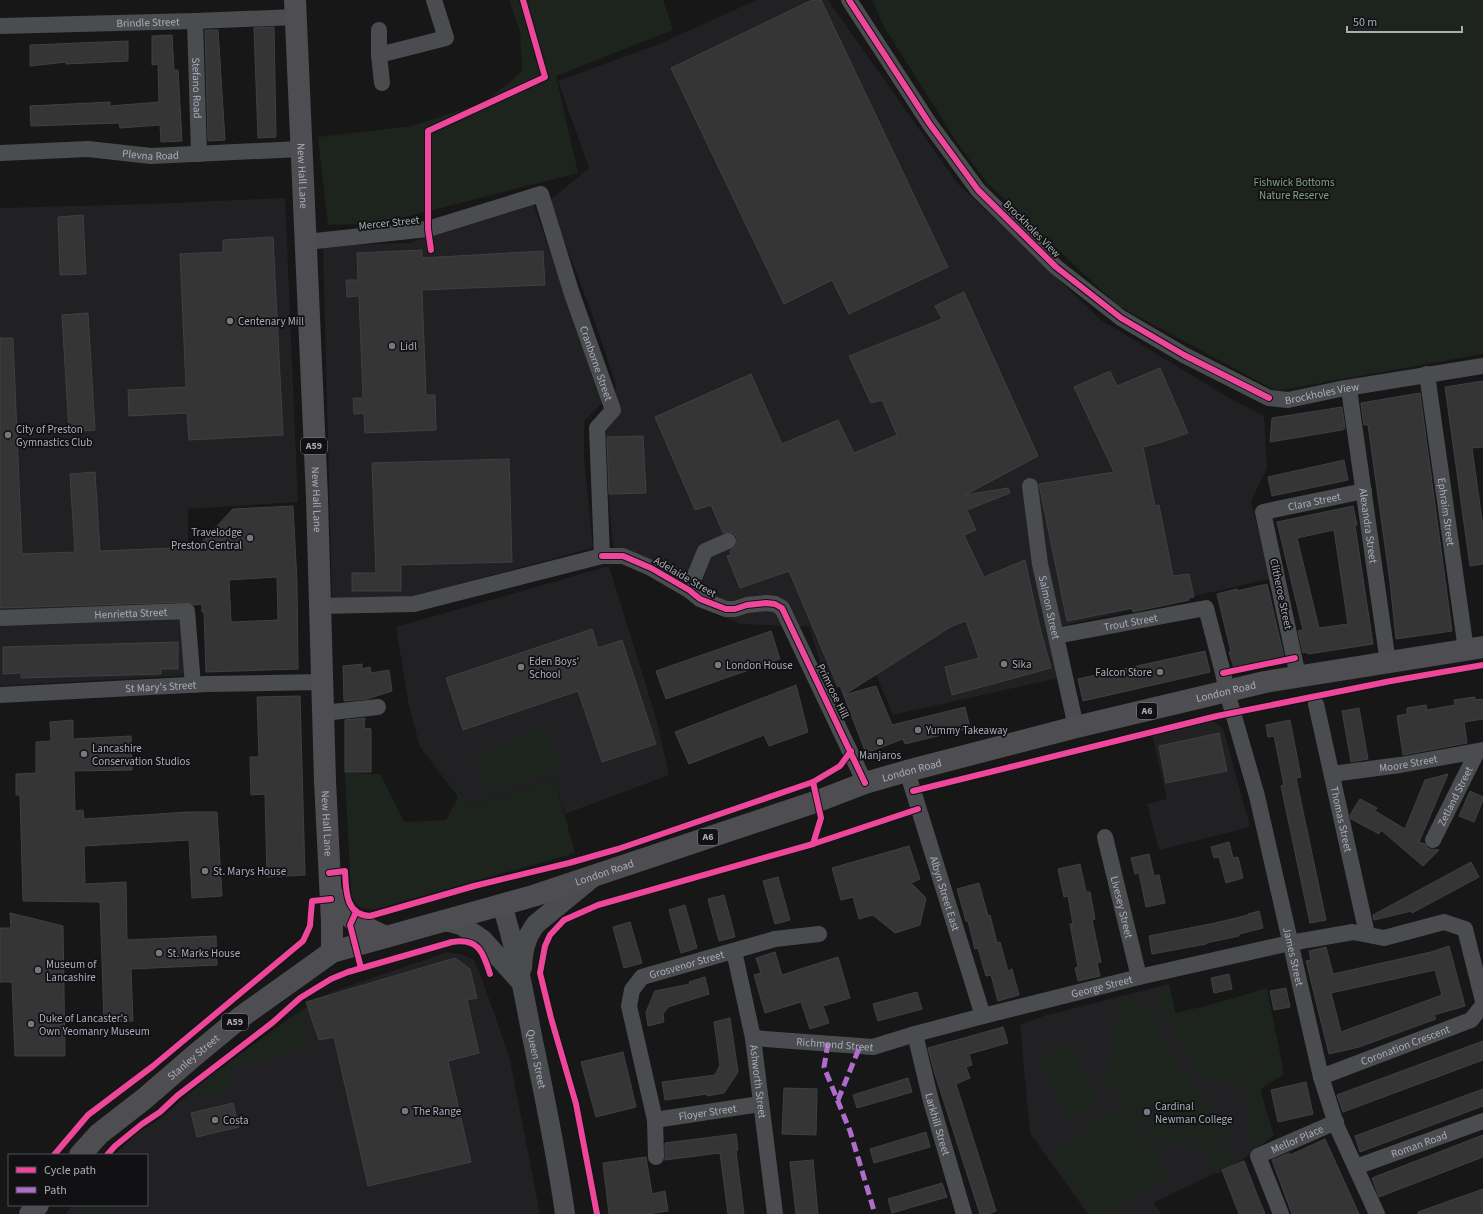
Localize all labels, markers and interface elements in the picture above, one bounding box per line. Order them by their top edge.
scale bar [1347,8,1462,34]
street label: Brindle Street [116,14,180,31]
text: 50 m [1353,14,1377,31]
street label: Stefano Road [189,57,205,119]
street label: New Hall Lane [294,143,312,210]
street label: Plevna Road [121,145,179,164]
park label: Fishwick Bottoms Nature Reserve [1253,175,1335,203]
street label: Brockholes View [1000,197,1064,261]
street label: Mercer Street [358,212,420,234]
place label: Centenary Mill [238,314,304,329]
marker: Centenary Mill [225,316,235,326]
street label: Cranborne Street [576,324,617,403]
place label: Lidl [400,339,417,354]
marker: Lidl [387,341,397,351]
street label: Brockholes View [1283,379,1360,408]
place label: City of Preston Gymnastics Club [16,422,92,450]
marker: City of Preston Gymnastics Club [3,430,13,440]
road number: A59 [301,438,327,454]
street label: New Hall Lane [308,466,325,533]
street label: Ephraim Street [1434,477,1459,547]
street label: Alexandra Street [1356,487,1381,564]
street label: Clara Street [1286,489,1342,514]
place label: Travelodge Preston Central [171,525,243,553]
marker: Travelodge Preston Central [245,533,255,543]
street label: Adelaide Street [651,553,719,601]
street label: Clitheroe Street [1266,557,1296,631]
street label: Salmon Street [1035,574,1064,641]
street label: Henrietta Street [94,604,168,622]
street label: Trout Street [1103,610,1159,634]
place label: Eden Boys' School [529,654,579,682]
place label: Sika [1012,657,1031,672]
place label: London House [726,658,793,673]
marker: Sika [999,659,1009,669]
marker: London House [713,660,723,670]
street label: Primrose Hill [813,661,853,721]
marker: Eden Boys' School [516,662,526,672]
place label: Falcon Store [1095,665,1153,680]
marker: Falcon Store [1155,667,1165,677]
street label: St Mary's Street [125,677,197,696]
street label: London Road [1194,677,1257,706]
road number: A6 [1137,703,1157,719]
place label: Yummy Takeaway [925,723,1008,738]
marker: Yummy Takeaway [913,725,923,735]
marker: Manjaros [875,737,885,747]
place label: Lancashire Conservation Studios [92,741,190,769]
place label: Manjaros [859,748,901,763]
marker: Lancashire Conservation Studios [79,749,89,759]
street label: Moore Street [1378,751,1439,775]
street label: London Road [880,755,943,785]
street label: Zetland Street [1434,763,1476,829]
street label: Thomas Street [1327,785,1356,854]
street label: New Hall Lane [318,790,336,857]
road number: A6 [698,829,718,845]
street label: Albyn Street East [926,854,964,933]
street label: London Road [573,855,636,889]
place label: St. Marys House [213,864,287,879]
marker: St. Marys House [200,866,210,876]
street label: Livesey Street [1107,874,1137,940]
street label: James Street [1280,926,1308,988]
place label: St. Marks House [167,946,241,961]
street label: Grosvenor Street [647,946,726,982]
marker: St. Marks House [154,948,164,958]
place label: Museum of Lancashire [46,957,97,985]
marker: Museum of Lancashire [33,965,43,975]
street label: George Street [1069,971,1134,1001]
place label: Duke of Lancaster's Own Yeomanry Museum [39,1011,150,1039]
road number: A59 [222,1014,248,1030]
marker: Duke of Lancaster's Own Yeomanry Museum [26,1019,36,1029]
street label: Coronation Crescent [1358,1021,1452,1069]
street label: Queen Street [523,1028,550,1090]
street label: Stanley Street [164,1030,223,1083]
street label: Richmond Street [796,1034,874,1055]
street label: Ashworth Street [746,1044,771,1120]
street label: Larkhill Street [922,1091,954,1157]
place label: Cardinal Newman College [1155,1099,1233,1127]
street label: Floyer Street [677,1100,738,1124]
place label: The Range [413,1104,462,1119]
marker: The Range [400,1106,410,1116]
marker: Cardinal Newman College [1142,1107,1152,1117]
place label: Costa [223,1113,249,1128]
marker: Costa [210,1115,220,1125]
street label: Mellor Place [1268,1121,1326,1157]
street label: Roman Road [1389,1127,1449,1161]
legend [8,1154,148,1206]
text: Cycle path [44,1162,96,1179]
text: Path [44,1182,67,1199]

